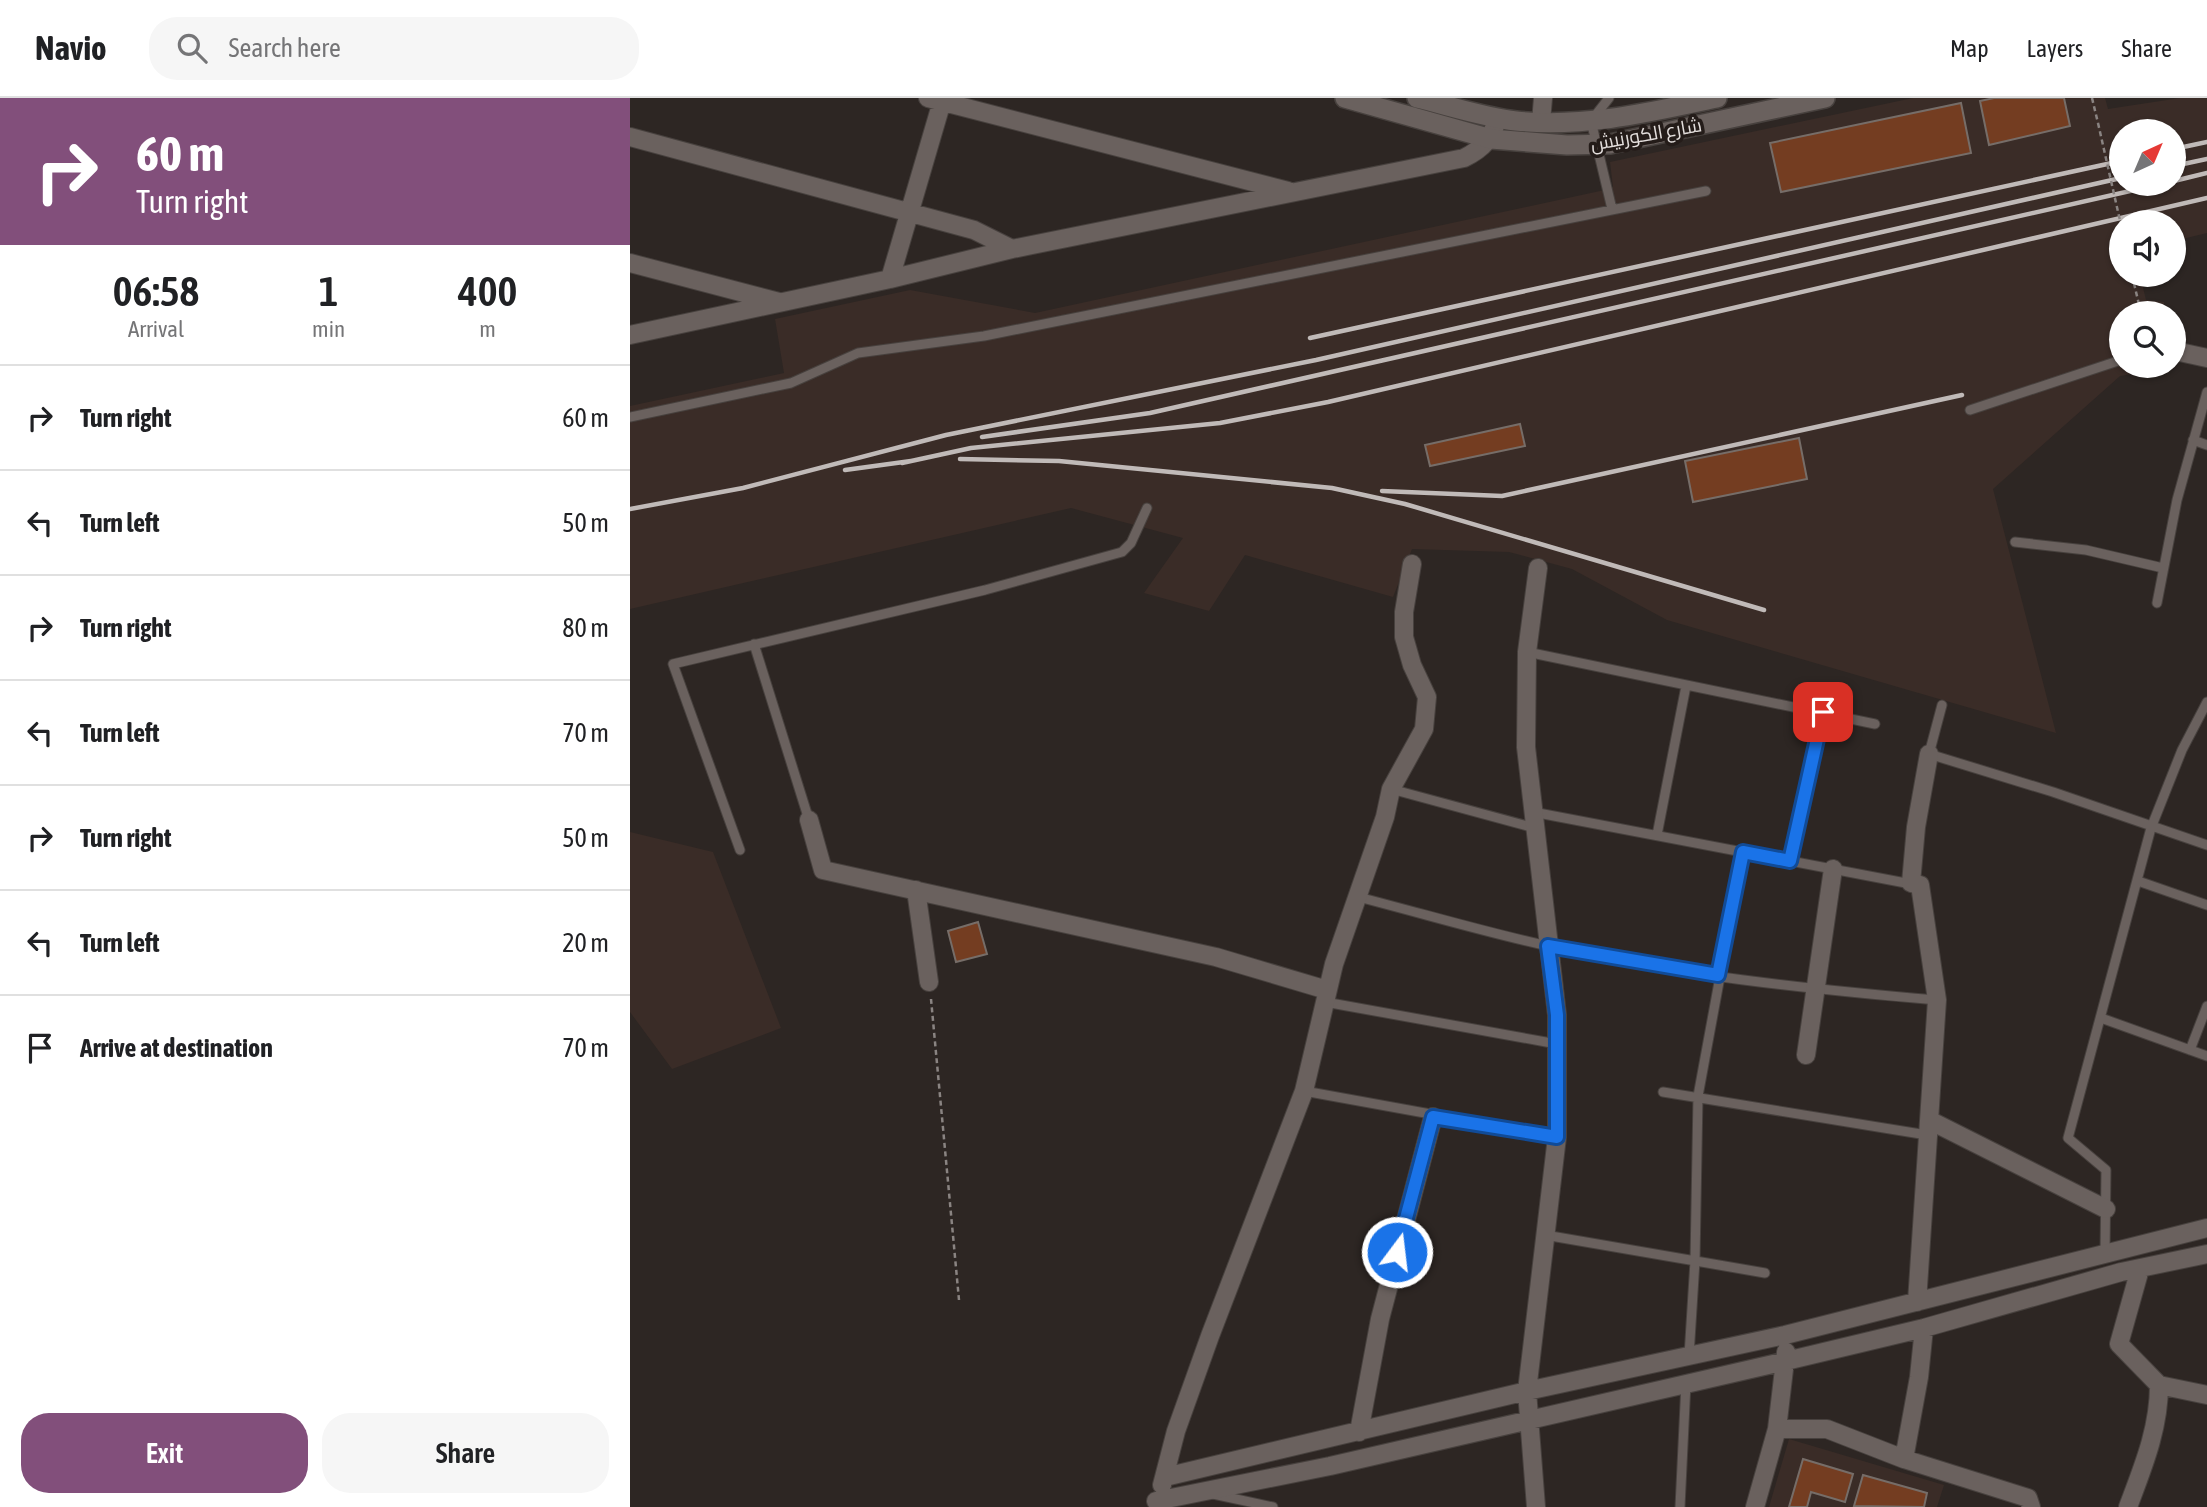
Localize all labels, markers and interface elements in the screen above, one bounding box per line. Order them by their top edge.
search box [149,17,639,80]
text: Navio [35,29,107,67]
icon: search [173,29,211,67]
text: Search here [229,33,341,63]
text: Map [1950,35,1989,62]
text: Layers [2027,35,2083,62]
text: Share [2121,35,2172,62]
street label: شارع الكورنيش [1589,113,1704,158]
north arrow [2109,119,2186,196]
map controls [2109,119,2186,378]
text: 60 m [136,125,224,181]
icon: right [21,126,112,217]
text: Turn right [136,183,249,220]
button: sound [2109,210,2186,287]
text: 06:58 [113,267,199,315]
text: 1 [319,267,338,315]
text: 400 [458,267,517,315]
button: search [2109,301,2186,378]
text: Arrival [128,316,184,342]
text: min [312,316,345,342]
text: m [479,316,496,342]
icon: right [21,399,59,437]
text: Turn right [80,403,171,433]
text: 60 m [562,403,609,433]
icon: left [21,504,59,542]
text: Turn left [80,508,160,538]
text: 50 m [562,508,609,538]
icon: right [21,609,59,647]
text: Turn right [80,613,171,643]
text: 80 m [562,613,609,643]
pin [1793,682,1853,742]
icon: arrive [1804,693,1842,731]
icon: left [21,714,59,752]
text: Turn left [80,718,160,748]
text: 70 m [562,718,609,748]
icon: right [21,819,59,857]
text: Turn right [80,823,171,853]
text: 50 m [562,823,609,853]
icon: left [21,924,59,962]
text: Turn left [80,928,160,958]
text: 20 m [562,928,609,958]
icon: arrive [21,1029,59,1067]
text: Arrive at destination [80,1033,273,1063]
text: 70 m [562,1033,609,1063]
position arrow [1360,1215,1434,1289]
button: Exit [21,1413,308,1493]
button: Share [322,1413,609,1493]

